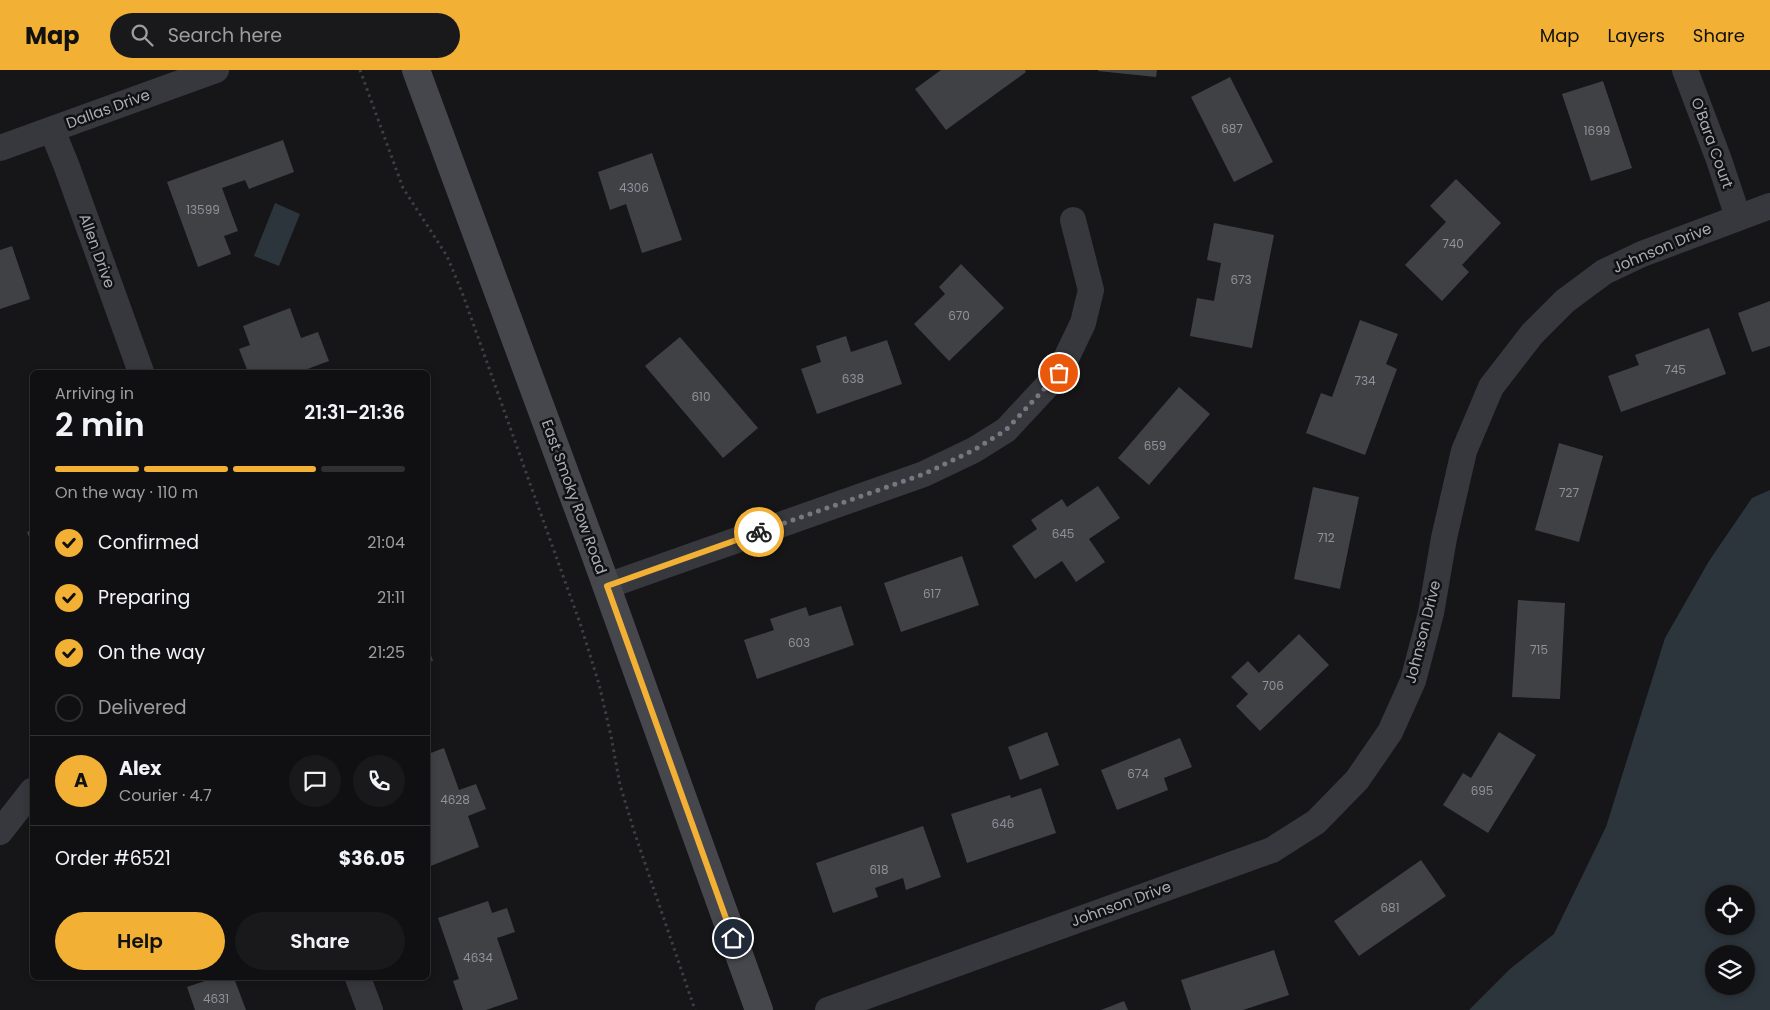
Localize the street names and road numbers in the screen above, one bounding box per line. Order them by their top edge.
street label: Dallas Drive [63,84,153,133]
street label: O'Bara Court [1686,95,1739,191]
street label: Allen Drive [74,211,121,291]
street label: Johnson Drive [1609,217,1714,278]
street label: East Smoky Row Road [537,417,612,577]
street label: Johnson Drive [1400,578,1445,686]
street label: Johnson Drive [1068,876,1174,931]

